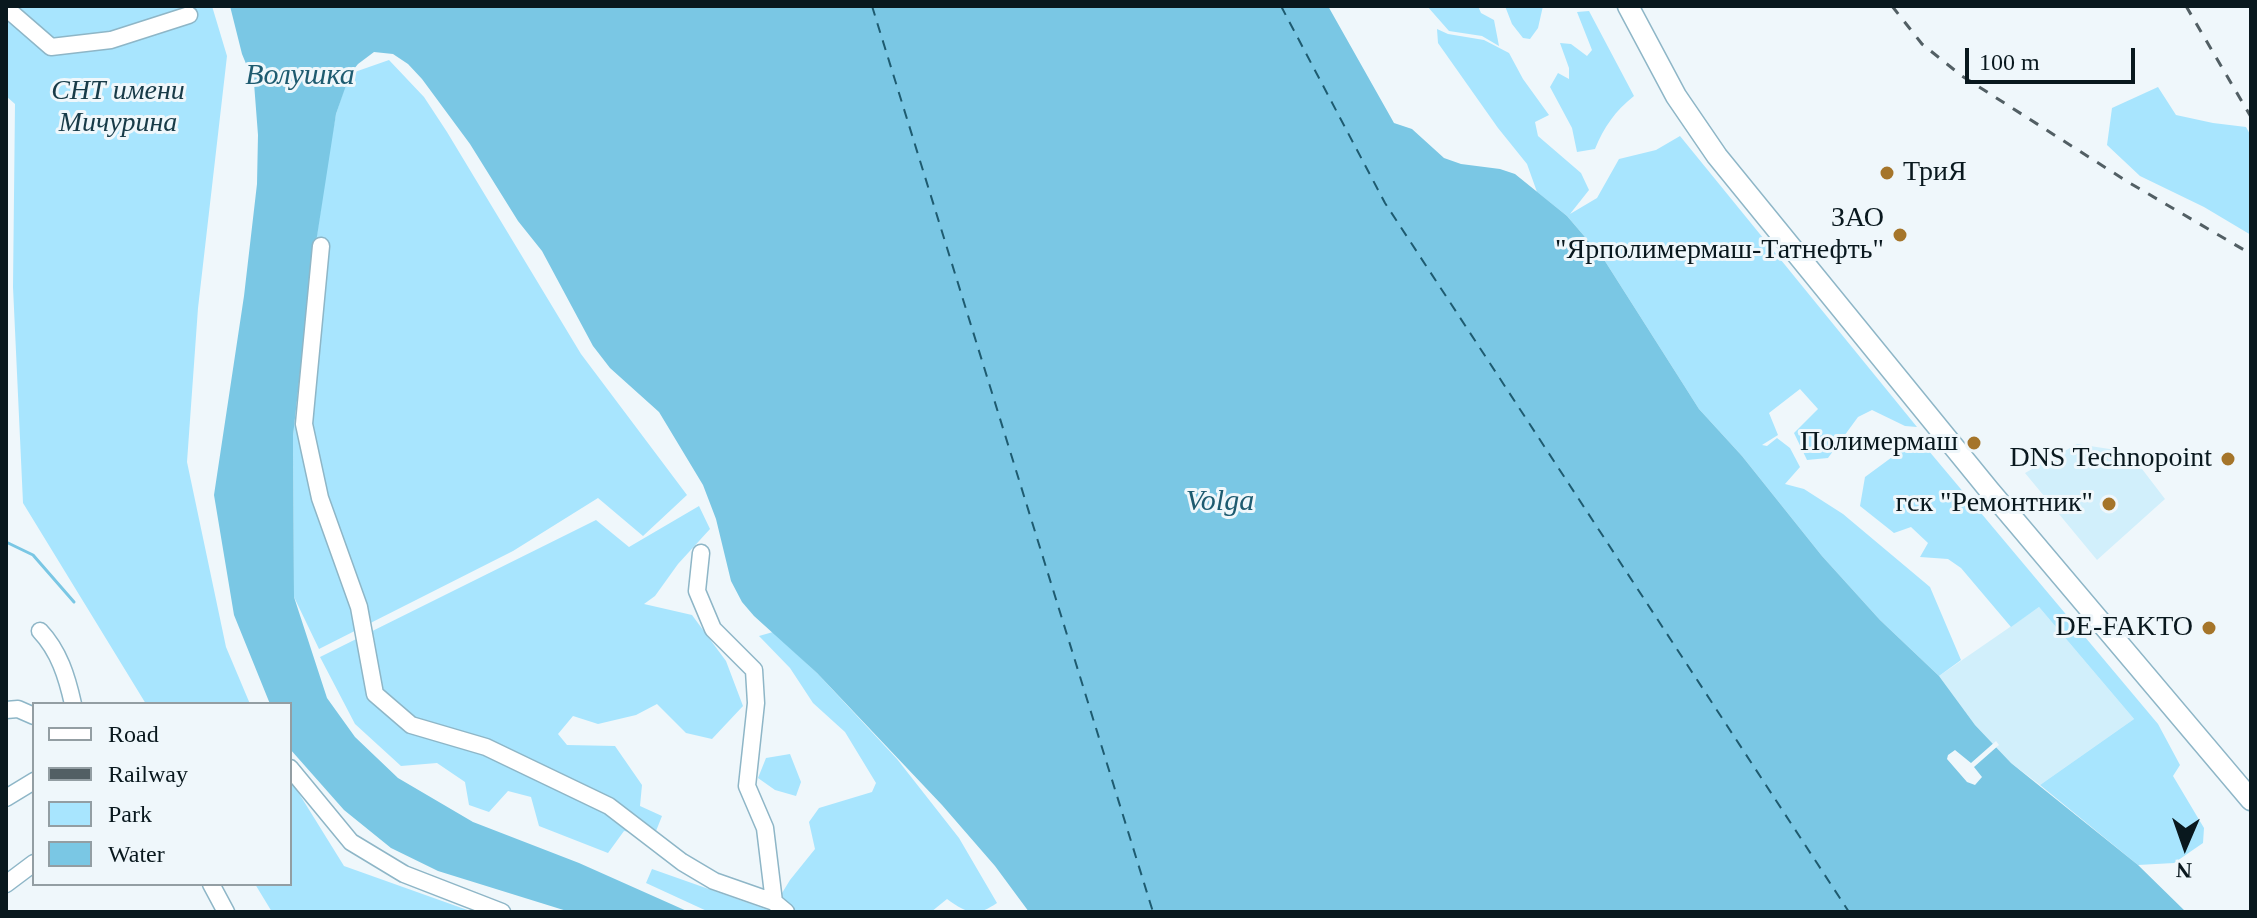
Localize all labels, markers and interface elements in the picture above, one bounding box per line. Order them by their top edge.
scale bar [1969,32,2139,82]
text: 100 m [1979,49,2040,75]
water label: Волушка [245,58,355,94]
park label: СНТ имени Мичурина [51,75,185,141]
place label: ТриЯ [1903,156,1967,190]
marker: ТриЯ [1878,164,1896,182]
place label: ЗАО "Ярполимермаш-Татнефть" [1555,202,1884,268]
marker: ЗАО "Ярполимермаш-Татнефть" [1891,226,1909,244]
place label: Полимермаш [1800,426,1958,460]
marker: Полимермаш [1965,434,1983,452]
place label: DNS Technopoint [2009,442,2212,476]
marker: DNS Technopoint [2219,450,2237,468]
water label: Volga [1186,484,1254,520]
place label: гск "Ремонтник" [1895,487,2093,521]
marker: гск "Ремонтник" [2100,495,2118,513]
place label: DE-FAKTO [2056,611,2193,645]
marker: DE-FAKTO [2200,619,2218,637]
legend [32,702,292,886]
text: Road [108,721,159,747]
text: Railway [108,761,188,787]
text: Park [108,801,152,827]
north arrow [2145,806,2225,886]
text: Water [108,841,165,867]
text: N [2176,858,2193,883]

